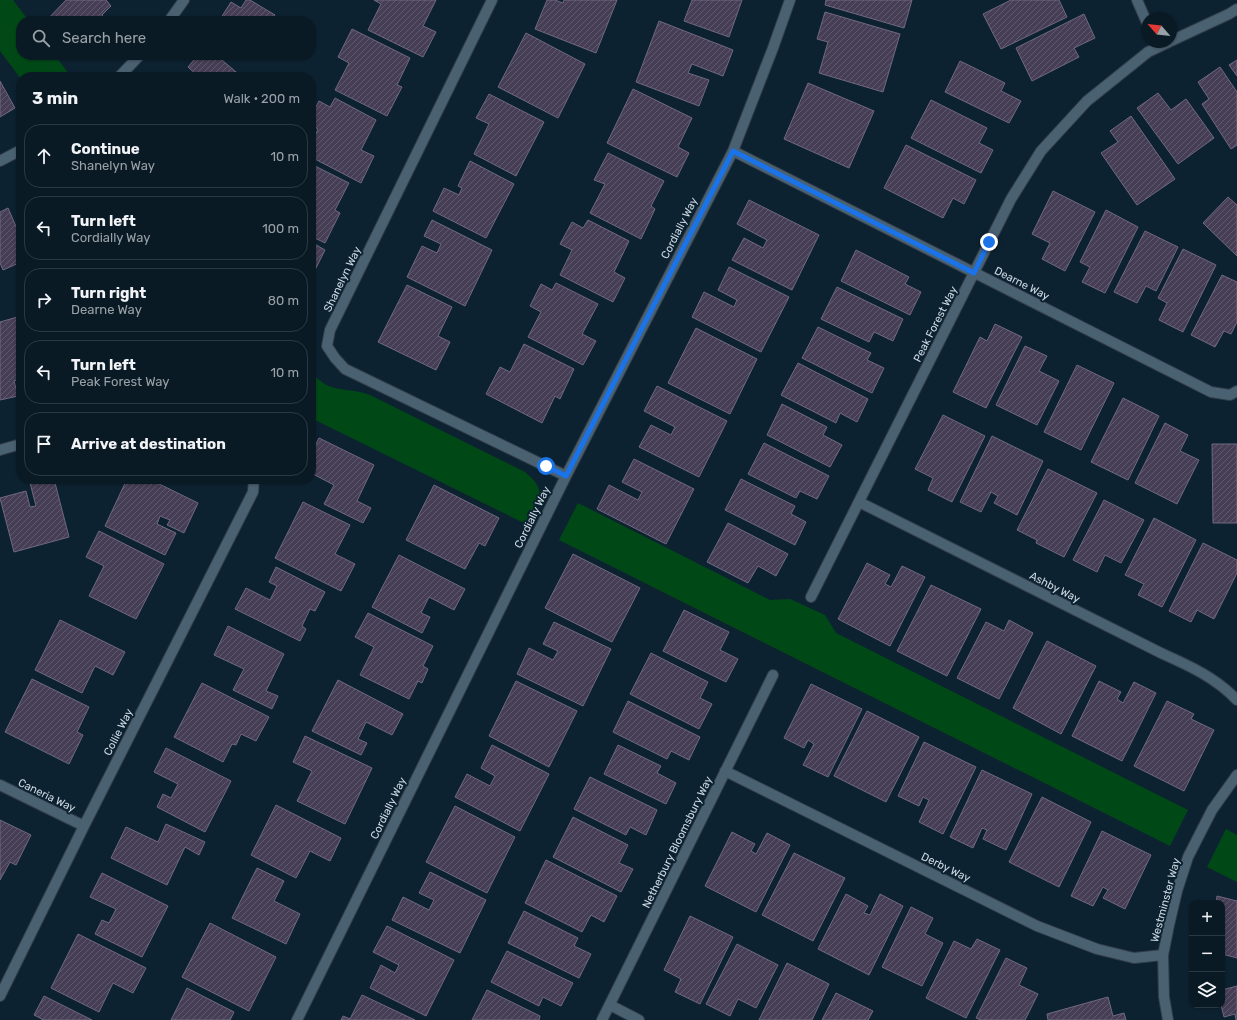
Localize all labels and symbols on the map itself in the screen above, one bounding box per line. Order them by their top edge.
north arrow [1141,12,1177,48]
street label: Cordially Way [658,195,700,261]
route end [980,233,998,251]
street label: Shanelyn Way [321,244,364,314]
street label: Dearne Way [992,264,1051,303]
street label: Peak Forest Way [911,284,960,364]
route start [537,457,555,475]
street label: Cordially Way [512,484,553,550]
street label: Ashby Way [1027,569,1082,606]
street label: Collie Way [101,707,136,758]
street label: Netherbury Bloomsbury Way [640,774,715,910]
street label: Cordially Way [368,775,409,841]
street label: Caneria Way [16,776,78,815]
street label: Derby Way [919,850,973,885]
street label: Westminster Way [1148,856,1183,944]

